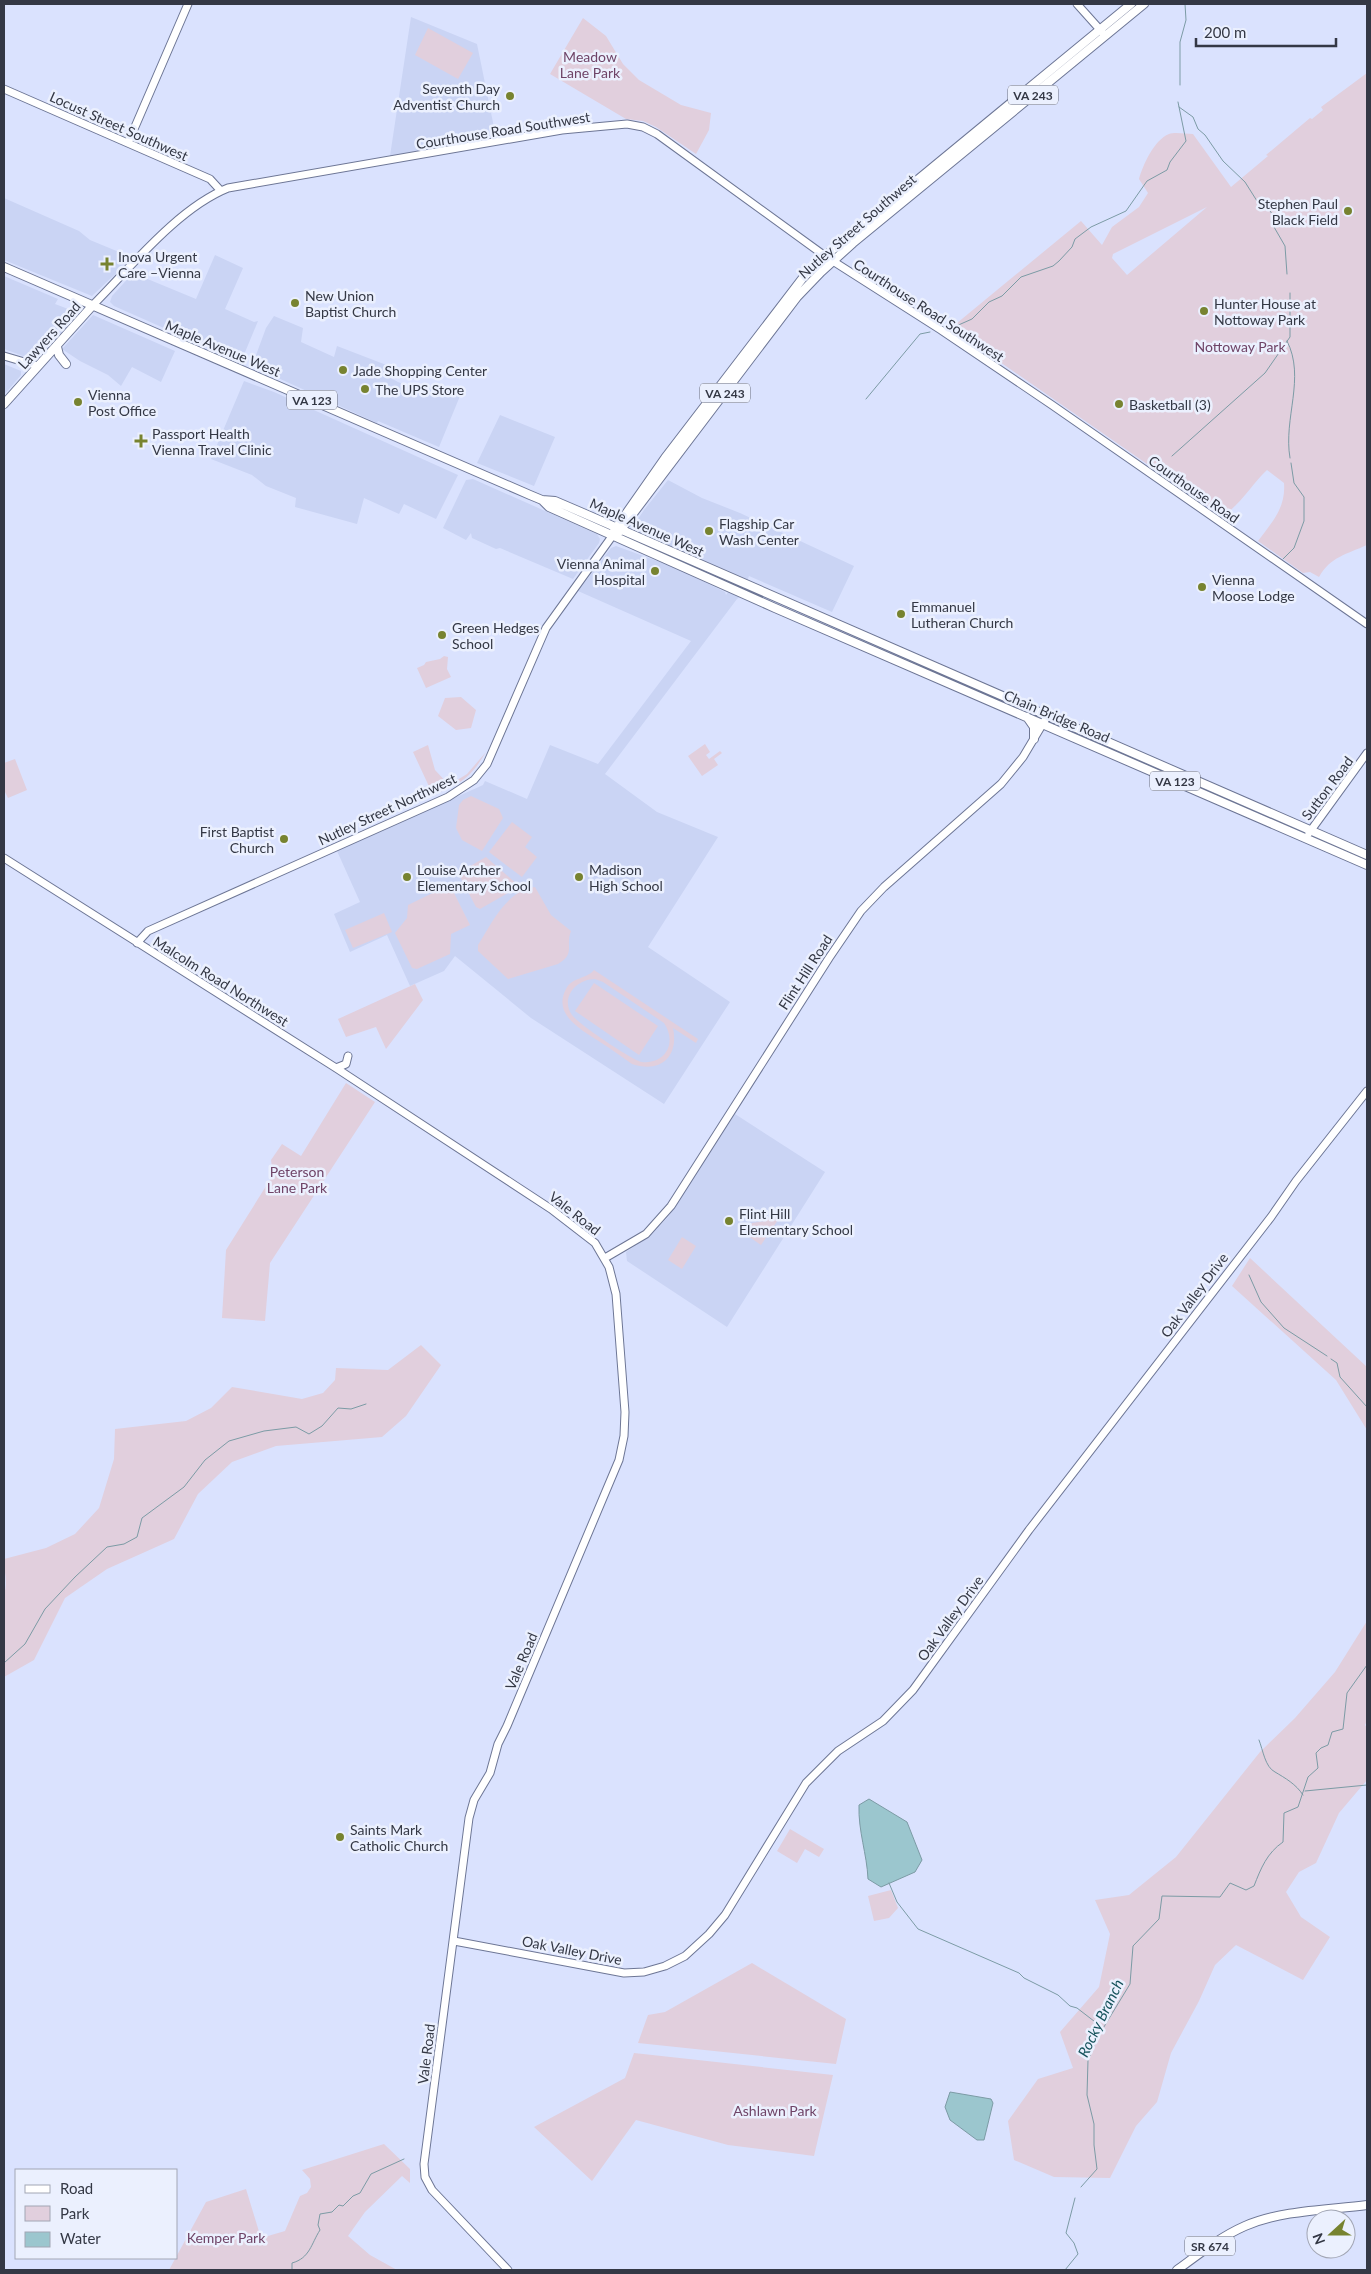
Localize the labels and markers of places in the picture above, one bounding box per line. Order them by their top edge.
place label: Seventh Day Adventist Church [393,80,501,113]
marker: Seventh Day Adventist Church [504,90,516,102]
place label: Stephen Paul Black Field [1258,195,1338,228]
marker: Stephen Paul Black Field [1342,205,1354,217]
place label: Inova Urgent Care –Vienna [118,248,201,281]
marker: Inova Urgent Care –Vienna [100,257,114,271]
place label: New Union Baptist Church [305,287,396,320]
place label: Hunter House at Nottoway Park [1214,295,1316,328]
marker: New Union Baptist Church [289,297,301,309]
marker: Hunter House at Nottoway Park [1198,305,1210,317]
place label: Jade Shopping Center [353,362,487,379]
marker: Jade Shopping Center [337,364,349,376]
place label: The UPS Store [375,381,464,398]
marker: The UPS Store [359,383,371,395]
place label: Vienna Post Office [88,386,156,419]
marker: Vienna Post Office [72,396,84,408]
place label: Basketball (3) [1129,396,1211,413]
marker: Basketball (3) [1113,398,1125,410]
place label: Passport Health Vienna Travel Clinic [152,425,272,458]
marker: Passport Health Vienna Travel Clinic [134,434,148,448]
place label: Flagship Car Wash Center [719,515,799,548]
marker: Flagship Car Wash Center [703,525,715,537]
place label: Vienna Animal Hospital [557,555,645,588]
marker: Vienna Animal Hospital [649,565,661,577]
place label: Vienna Moose Lodge [1212,571,1295,604]
marker: Vienna Moose Lodge [1196,581,1208,593]
place label: Emmanuel Lutheran Church [911,598,1013,631]
marker: Emmanuel Lutheran Church [895,608,907,620]
place label: Green Hedges School [452,619,539,652]
marker: Green Hedges School [436,629,448,641]
place label: First Baptist Church [200,823,274,856]
marker: First Baptist Church [278,833,290,845]
place label: Louise Archer Elementary School [417,861,531,894]
place label: Madison High School [589,861,663,894]
marker: Louise Archer Elementary School [401,871,413,883]
marker: Madison High School [573,871,585,883]
place label: Flint Hill Elementary School [739,1205,853,1238]
marker: Flint Hill Elementary School [723,1215,735,1227]
place label: Saints Mark Catholic Church [350,1821,448,1854]
marker: Saints Mark Catholic Church [334,1831,346,1843]

